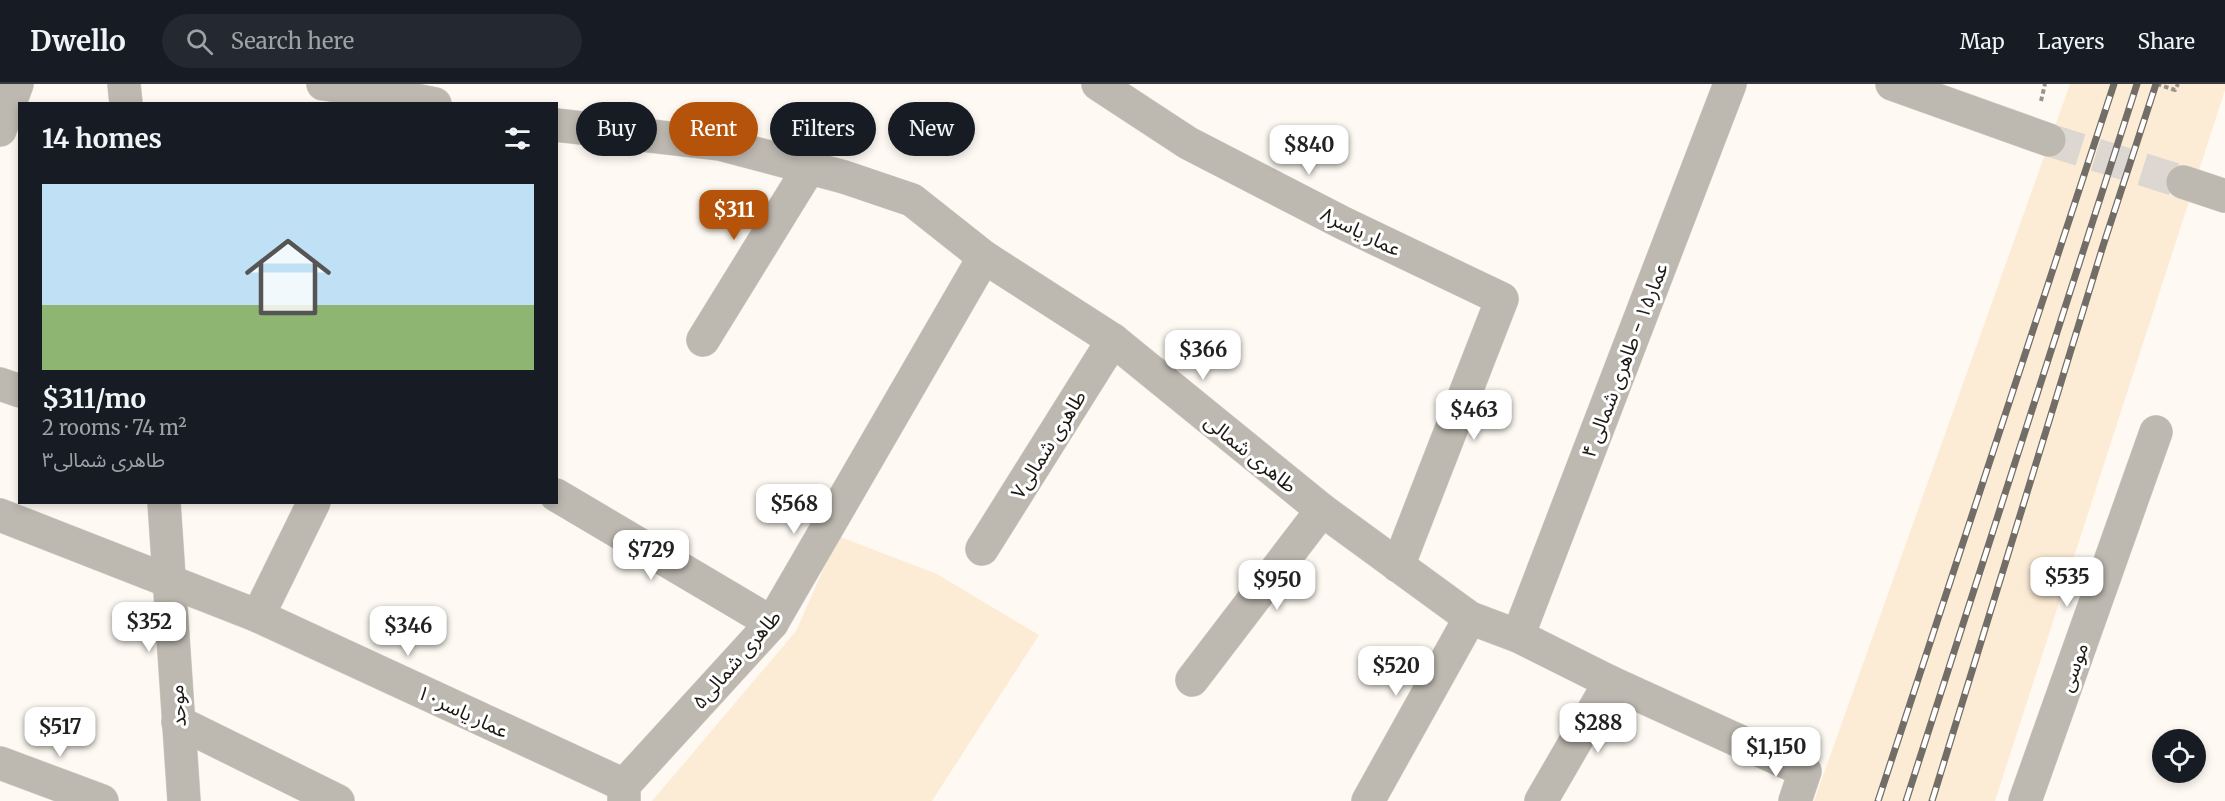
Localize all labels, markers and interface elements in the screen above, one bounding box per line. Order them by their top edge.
search box [162,14,582,68]
text: Dwello [30,23,126,59]
icon: search [183,25,216,58]
text: Search here [231,27,354,55]
text: Map [1960,28,2005,55]
text: Layers [2038,28,2105,55]
text: Share [2138,28,2195,55]
chip: Buy [576,102,657,156]
chip: Rent [669,102,758,156]
chip: Filters [770,102,876,156]
chip: New [888,102,975,156]
text: 14 homes [42,122,162,155]
icon: filters [501,122,534,155]
pin: $840 [1273,125,1345,176]
text: $840 [1284,132,1335,157]
pin: $311 [698,190,770,241]
text: $311 [713,197,755,222]
street label: عمار یاسر۸ [1317,201,1405,261]
icon: home [234,223,342,331]
street label: عمار۱۵ - طاهری شمالی ۴ [1575,259,1673,461]
pin: $366 [1167,330,1239,381]
text: $366 [1179,337,1227,362]
text: $311/mo [42,382,146,415]
street label: طاهری شمالی۷ [1005,385,1091,503]
pin: $463 [1438,390,1510,441]
text: $463 [1450,397,1498,422]
street label: طاهری شمالی [1200,408,1302,498]
text: 2 rooms · 74 m² [42,415,187,440]
text: طاهری شمالی۳ [42,447,165,472]
pin: $568 [758,484,830,535]
text: $568 [770,491,818,516]
pin: $729 [615,530,687,581]
text: $729 [627,537,675,562]
pin: $535 [2031,557,2103,608]
pin: $950 [1241,560,1313,611]
text: $535 [2044,564,2090,589]
text: $950 [1252,567,1302,592]
pin: $352 [113,602,185,653]
street label: طاهری شمالی۵ [686,604,786,714]
pin: $346 [372,606,444,657]
text: $352 [126,609,172,634]
text: $346 [384,613,432,638]
street label: موسی [2053,639,2093,695]
pin: $520 [1360,646,1432,697]
text: $520 [1372,653,1420,678]
street label: عمار یاسر۱۰ [413,679,513,743]
street label: موحد [163,684,191,728]
pin: $288 [1562,703,1634,754]
pin: $517 [24,707,96,758]
text: $288 [1573,710,1623,735]
text: $517 [38,714,82,739]
pin: $1,150 [1727,727,1825,778]
map controls [2152,729,2206,783]
button: locate [2152,729,2206,783]
text: $1,150 [1746,734,1807,759]

